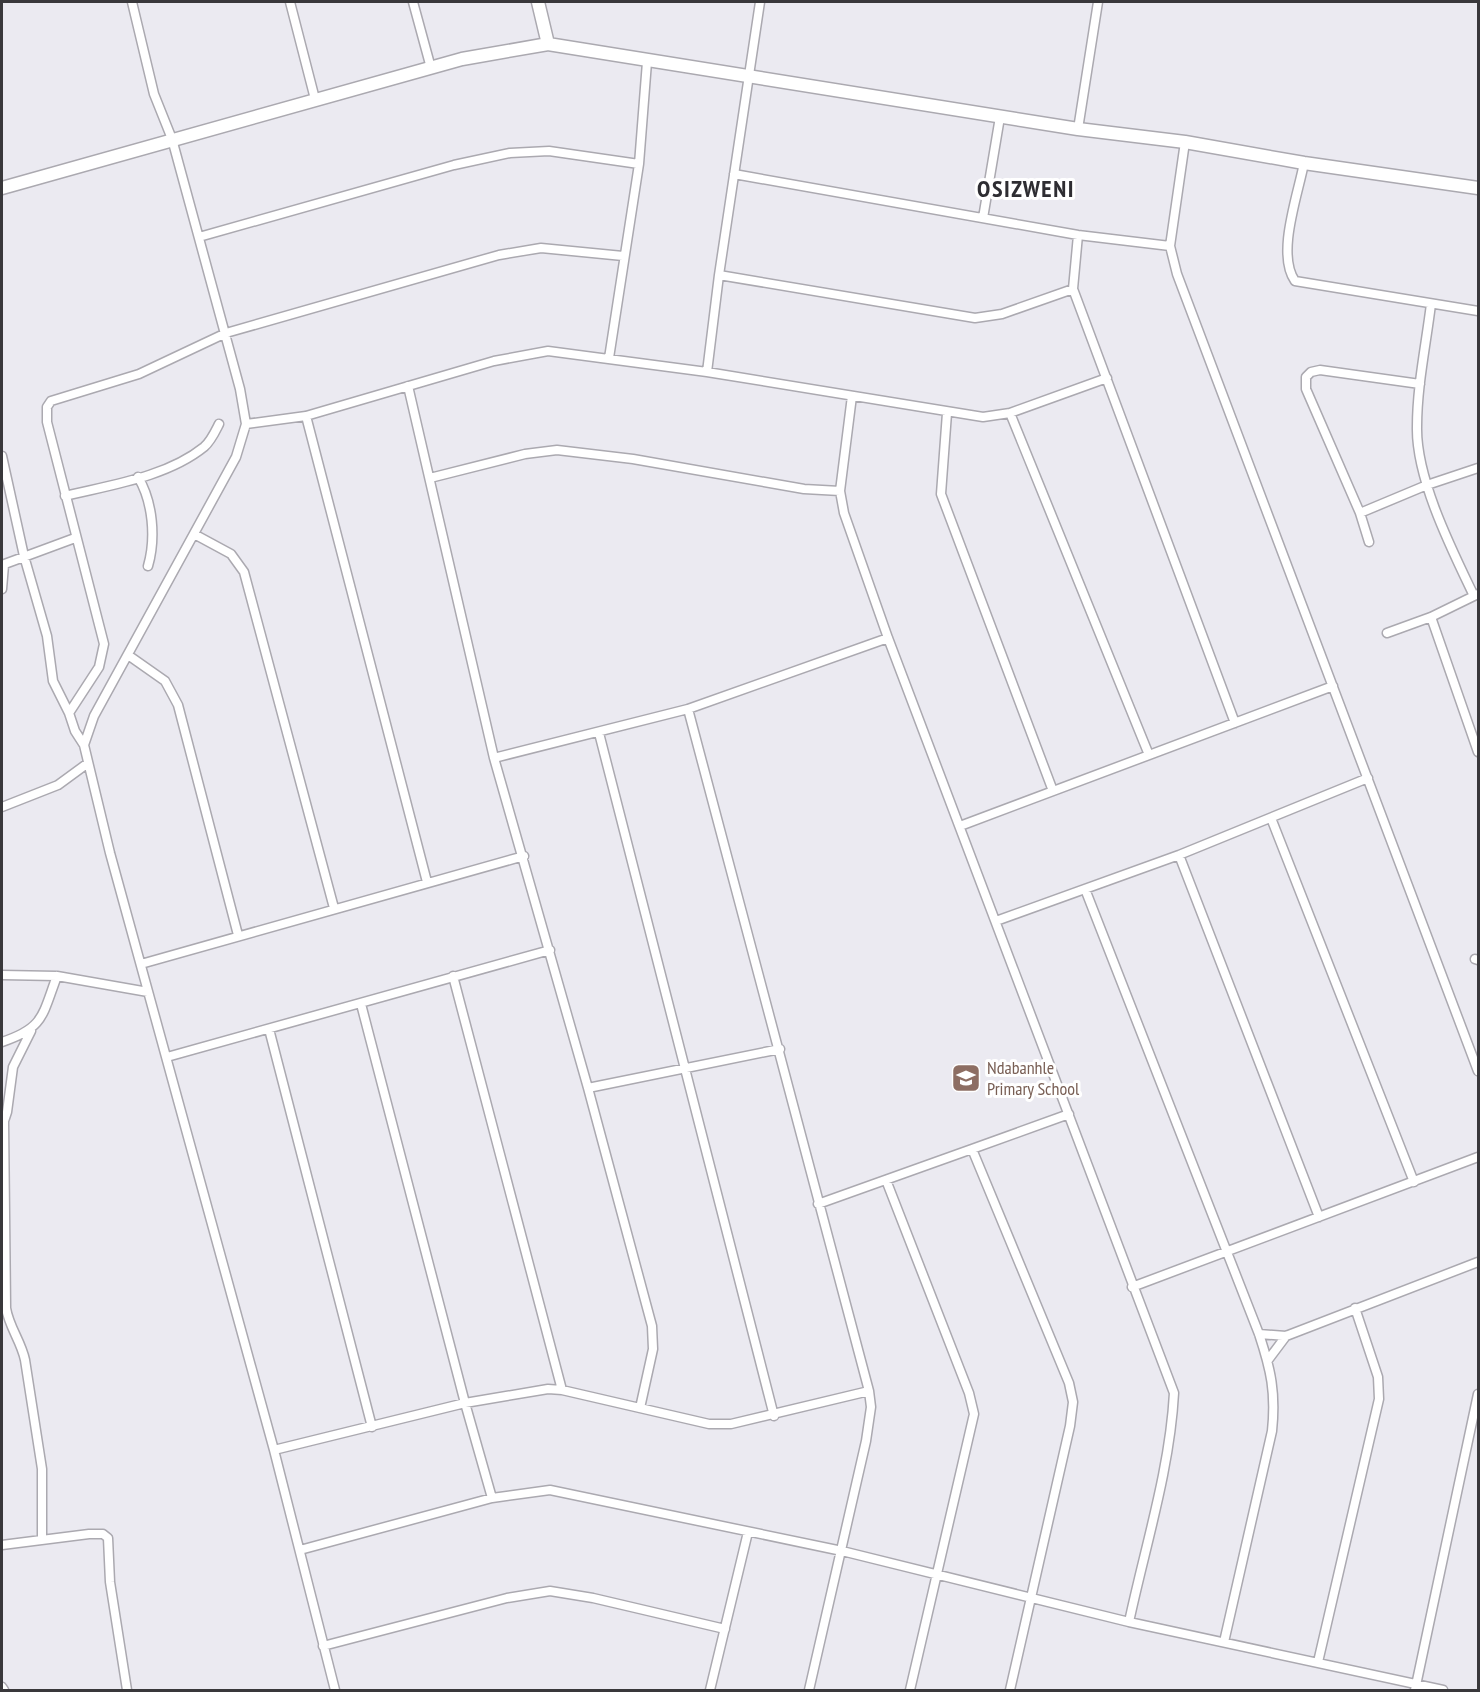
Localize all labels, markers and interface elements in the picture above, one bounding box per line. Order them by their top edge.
district label: OSIZWENI [977,173,1075,204]
place label: Ndabanhle Primary School [987,1056,1080,1100]
school or university icon: Ndabanhle Primary School [950,1062,982,1094]

